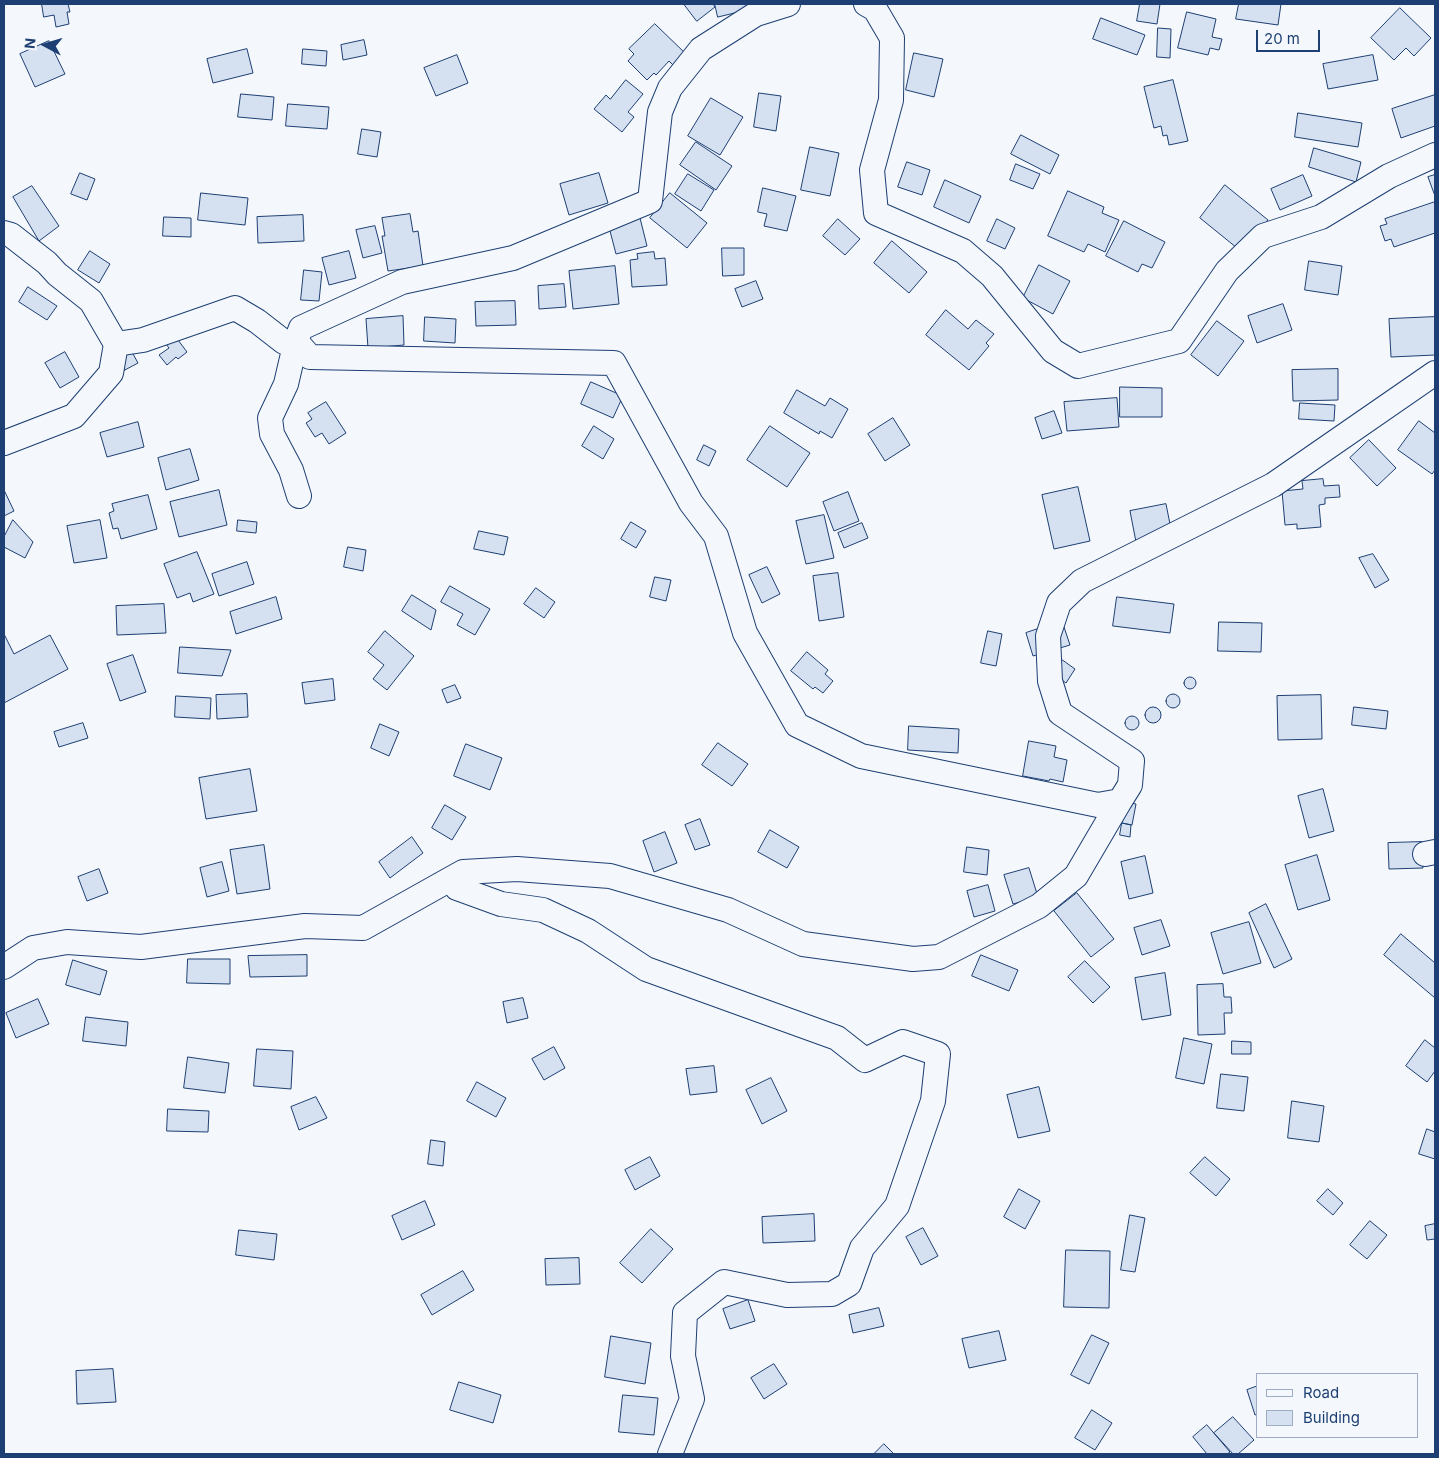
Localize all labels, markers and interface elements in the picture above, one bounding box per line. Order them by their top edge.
north arrow [20,20,70,70]
scale bar [1259,20,1323,52]
text: 20 m [1264,29,1300,48]
text: N [21,37,39,50]
legend [1256,1373,1419,1438]
text: Road [1303,1383,1339,1402]
text: Building [1303,1408,1360,1427]

